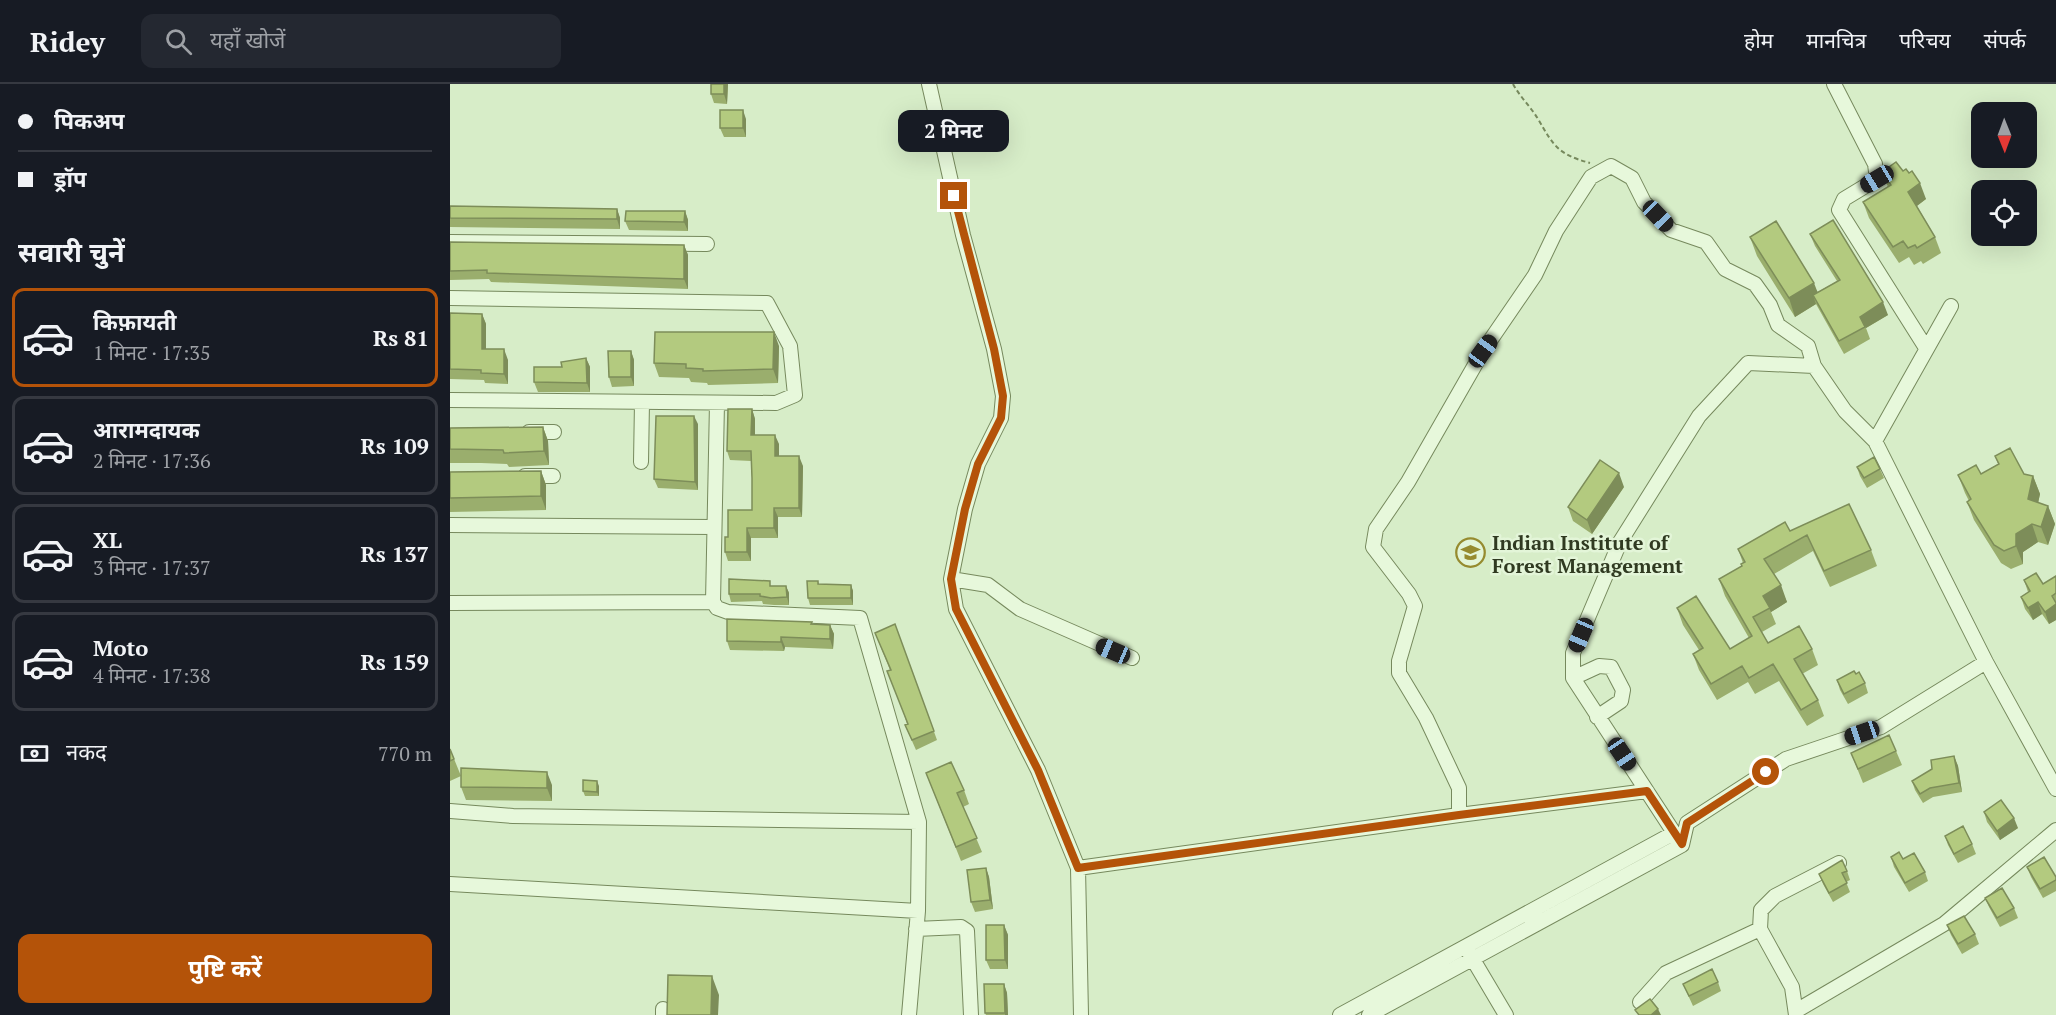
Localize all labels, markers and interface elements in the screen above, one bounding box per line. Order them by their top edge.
search box [141,14,561,68]
text: Ridey [30,23,105,60]
icon: search [162,25,195,58]
text: यहाँ खोजें [210,25,285,54]
text: होम [1744,26,1773,54]
text: मानचित्र [1806,26,1866,54]
text: परिचय [1899,26,1951,54]
text: संपर्क [1984,26,2026,54]
north arrow [1971,102,2037,168]
map controls [1971,102,2037,246]
text: पिकअप [54,106,125,135]
callout: 2 मिनट [898,109,1010,151]
text: 2 मिनट [924,117,983,144]
car [1857,162,1897,196]
text: ड्रॉप [54,164,87,193]
button: locate [1971,180,2037,246]
route end [940,182,967,209]
car [1639,197,1677,235]
text: सवारी चुनें [18,234,125,270]
text: किफ़ायती [93,307,177,336]
icon: car [21,311,75,365]
text: Rs 81 [373,323,429,352]
car [1465,331,1501,371]
text: 1 मिनट · 17:35 [93,339,211,366]
text: आरामदायक [93,415,200,444]
icon: car [21,419,75,473]
text: Rs 109 [360,431,429,460]
text: 2 मिनट · 17:36 [93,447,211,474]
text: XL [93,525,122,554]
icon: car [21,527,75,581]
place label: Indian Institute of Forest Management [1492,529,1683,579]
school or university icon: Indian Institute of Forest Management [1455,537,1487,569]
text: Rs 137 [360,539,429,568]
text: 3 मिनट · 17:37 [93,554,211,581]
car [1566,615,1596,655]
text: Moto [93,633,148,662]
icon: car [21,635,75,689]
car [1093,636,1133,666]
text: Rs 159 [360,647,429,676]
text: 4 मिनट · 17:38 [93,662,211,689]
car [1842,719,1882,747]
car [1604,734,1640,774]
icon: cash [18,737,51,770]
text: नकद [66,737,107,766]
text: 770 m [378,740,432,767]
route start [1752,758,1779,785]
button: पुष्टि करें [18,934,432,1003]

